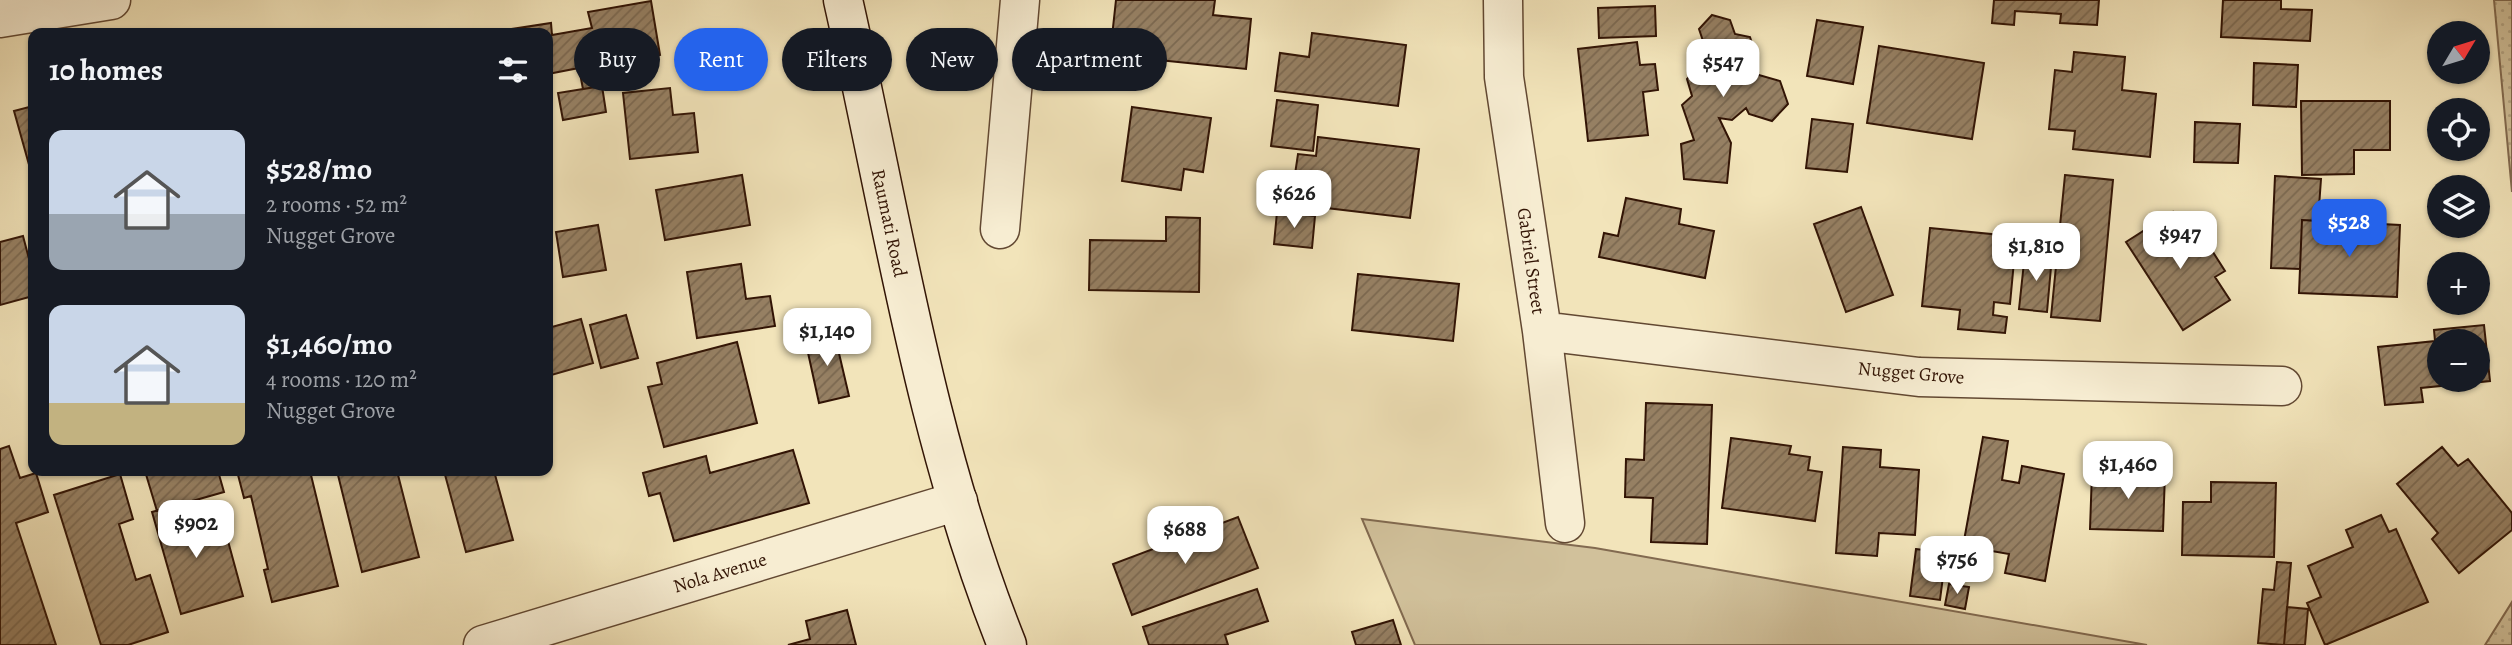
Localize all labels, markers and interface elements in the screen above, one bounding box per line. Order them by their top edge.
north arrow [2427,21,2490,84]
map controls [2427,21,2490,392]
chip: Buy [574,28,660,91]
chip: Rent [674,28,768,91]
chip: Filters [782,28,892,91]
chip: New [906,28,998,91]
chip: Apartment [1012,28,1167,91]
pin: $547 [1682,40,1764,99]
text: $547 [1702,46,1744,77]
text: 10 homes [49,50,163,90]
icon: filters [494,51,532,89]
button: locate [2427,98,2490,161]
text: $528/mo [266,149,372,189]
icon: home [105,158,189,242]
street label: Raumati Road [865,167,913,280]
pin: $626 [1253,170,1335,230]
button: layers [2427,175,2490,238]
text: $626 [1272,177,1316,208]
text: 2 rooms · 52 m² [266,189,407,220]
pin: $528 [2308,200,2390,259]
street label: Gabriel Street [1511,206,1551,316]
text: $528 [2328,206,2370,237]
pin: $947 [2139,212,2221,271]
text: $947 [2159,218,2201,249]
text: Nugget Grove [266,220,395,251]
pin: $1,810 [1979,224,2093,283]
text: $1,810 [2008,230,2064,261]
button: + [2427,252,2490,315]
pin: $1,140 [770,308,884,368]
text: $1,140 [799,315,855,346]
text: $1,460/mo [266,324,392,364]
button: − [2427,329,2490,392]
icon: home [105,333,189,417]
street label: Nugget Grove [1857,355,1965,391]
text: 4 rooms · 120 m² [266,364,417,395]
text: Nugget Grove [266,395,395,426]
pin: $1,460 [2071,442,2185,501]
text: $1,460 [2099,448,2157,479]
pin: $902 [155,500,237,560]
pin: $688 [1144,506,1226,566]
text: $902 [174,507,218,538]
text: $688 [1163,513,1207,544]
pin: $756 [1916,536,1998,596]
text: $756 [1936,543,1978,574]
street label: Nola Avenue [670,546,770,600]

